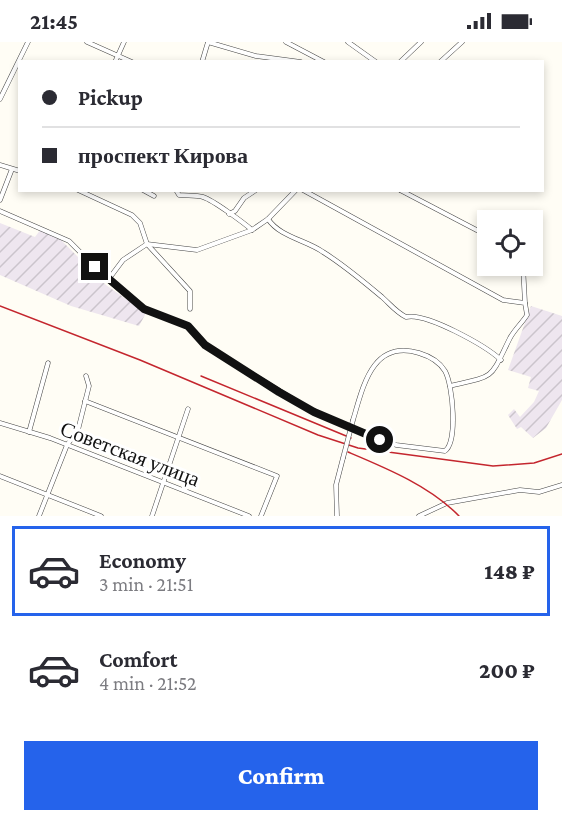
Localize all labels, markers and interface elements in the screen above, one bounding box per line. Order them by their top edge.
text: 21:45 [30,9,78,34]
text: Pickup [78,85,143,110]
text: проспект Кирова [78,143,248,168]
map controls [477,210,543,276]
button: locate [477,210,543,276]
route end [81,253,108,280]
street label: Советская улица [57,416,204,492]
route start [366,426,393,453]
icon: car [27,544,81,598]
text: Economy [99,548,186,573]
text: 148 ₽ [484,559,535,584]
text: 3 min · 21:51 [99,573,193,595]
icon: car [27,643,81,697]
text: Comfort [99,647,177,672]
text: 200 ₽ [479,658,535,683]
text: 4 min · 21:52 [99,672,197,694]
button: Confirm [24,741,538,810]

